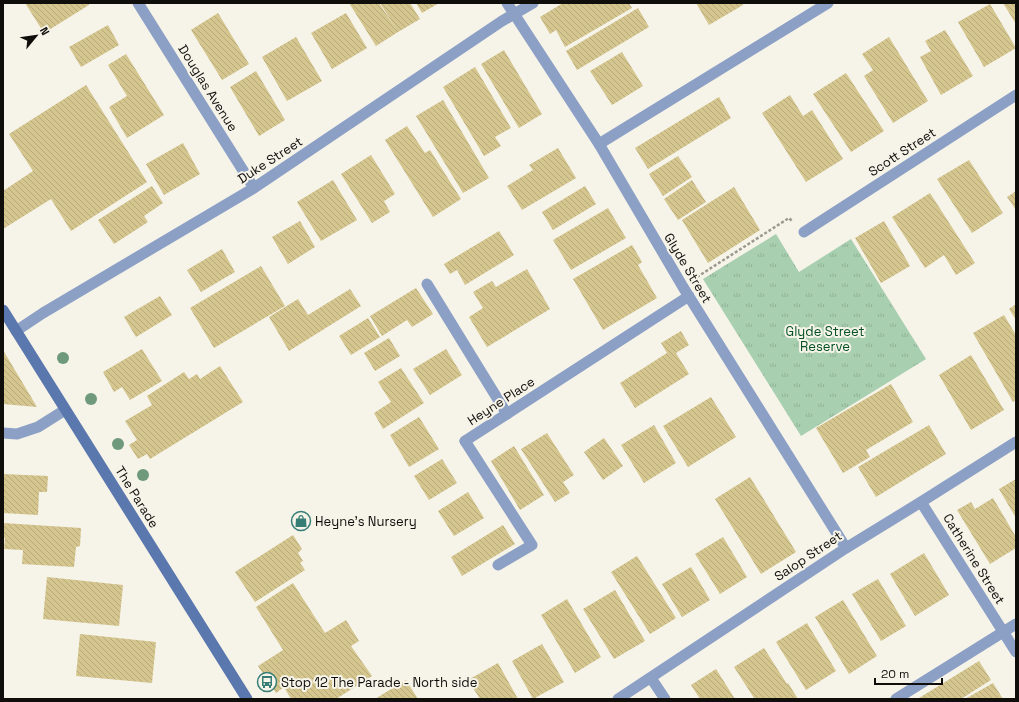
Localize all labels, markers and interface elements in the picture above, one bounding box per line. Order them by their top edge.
north arrow [16,16,56,56]
text: N [37,25,53,38]
street label: Douglas Avenue [174,41,242,135]
street label: Scott Street [865,124,939,180]
street label: Duke Street [234,133,306,187]
street label: Glyde Street [660,230,716,306]
park label: Glyde Street Reserve [786,323,864,355]
street label: Heyne Place [464,373,538,429]
street label: The Parade [111,463,163,531]
shop icon: Heyne's Nursery [290,510,312,532]
street label: Catherine Street [939,510,1009,608]
place label: Heyne's Nursery [315,513,417,530]
street label: Salop Street [771,527,845,585]
scale bar [875,660,942,686]
text: 20 m [881,666,909,682]
bus stop icon: Stop 12 The Parade - North side [256,671,278,693]
place label: Stop 12 The Parade - North side [281,674,477,691]

